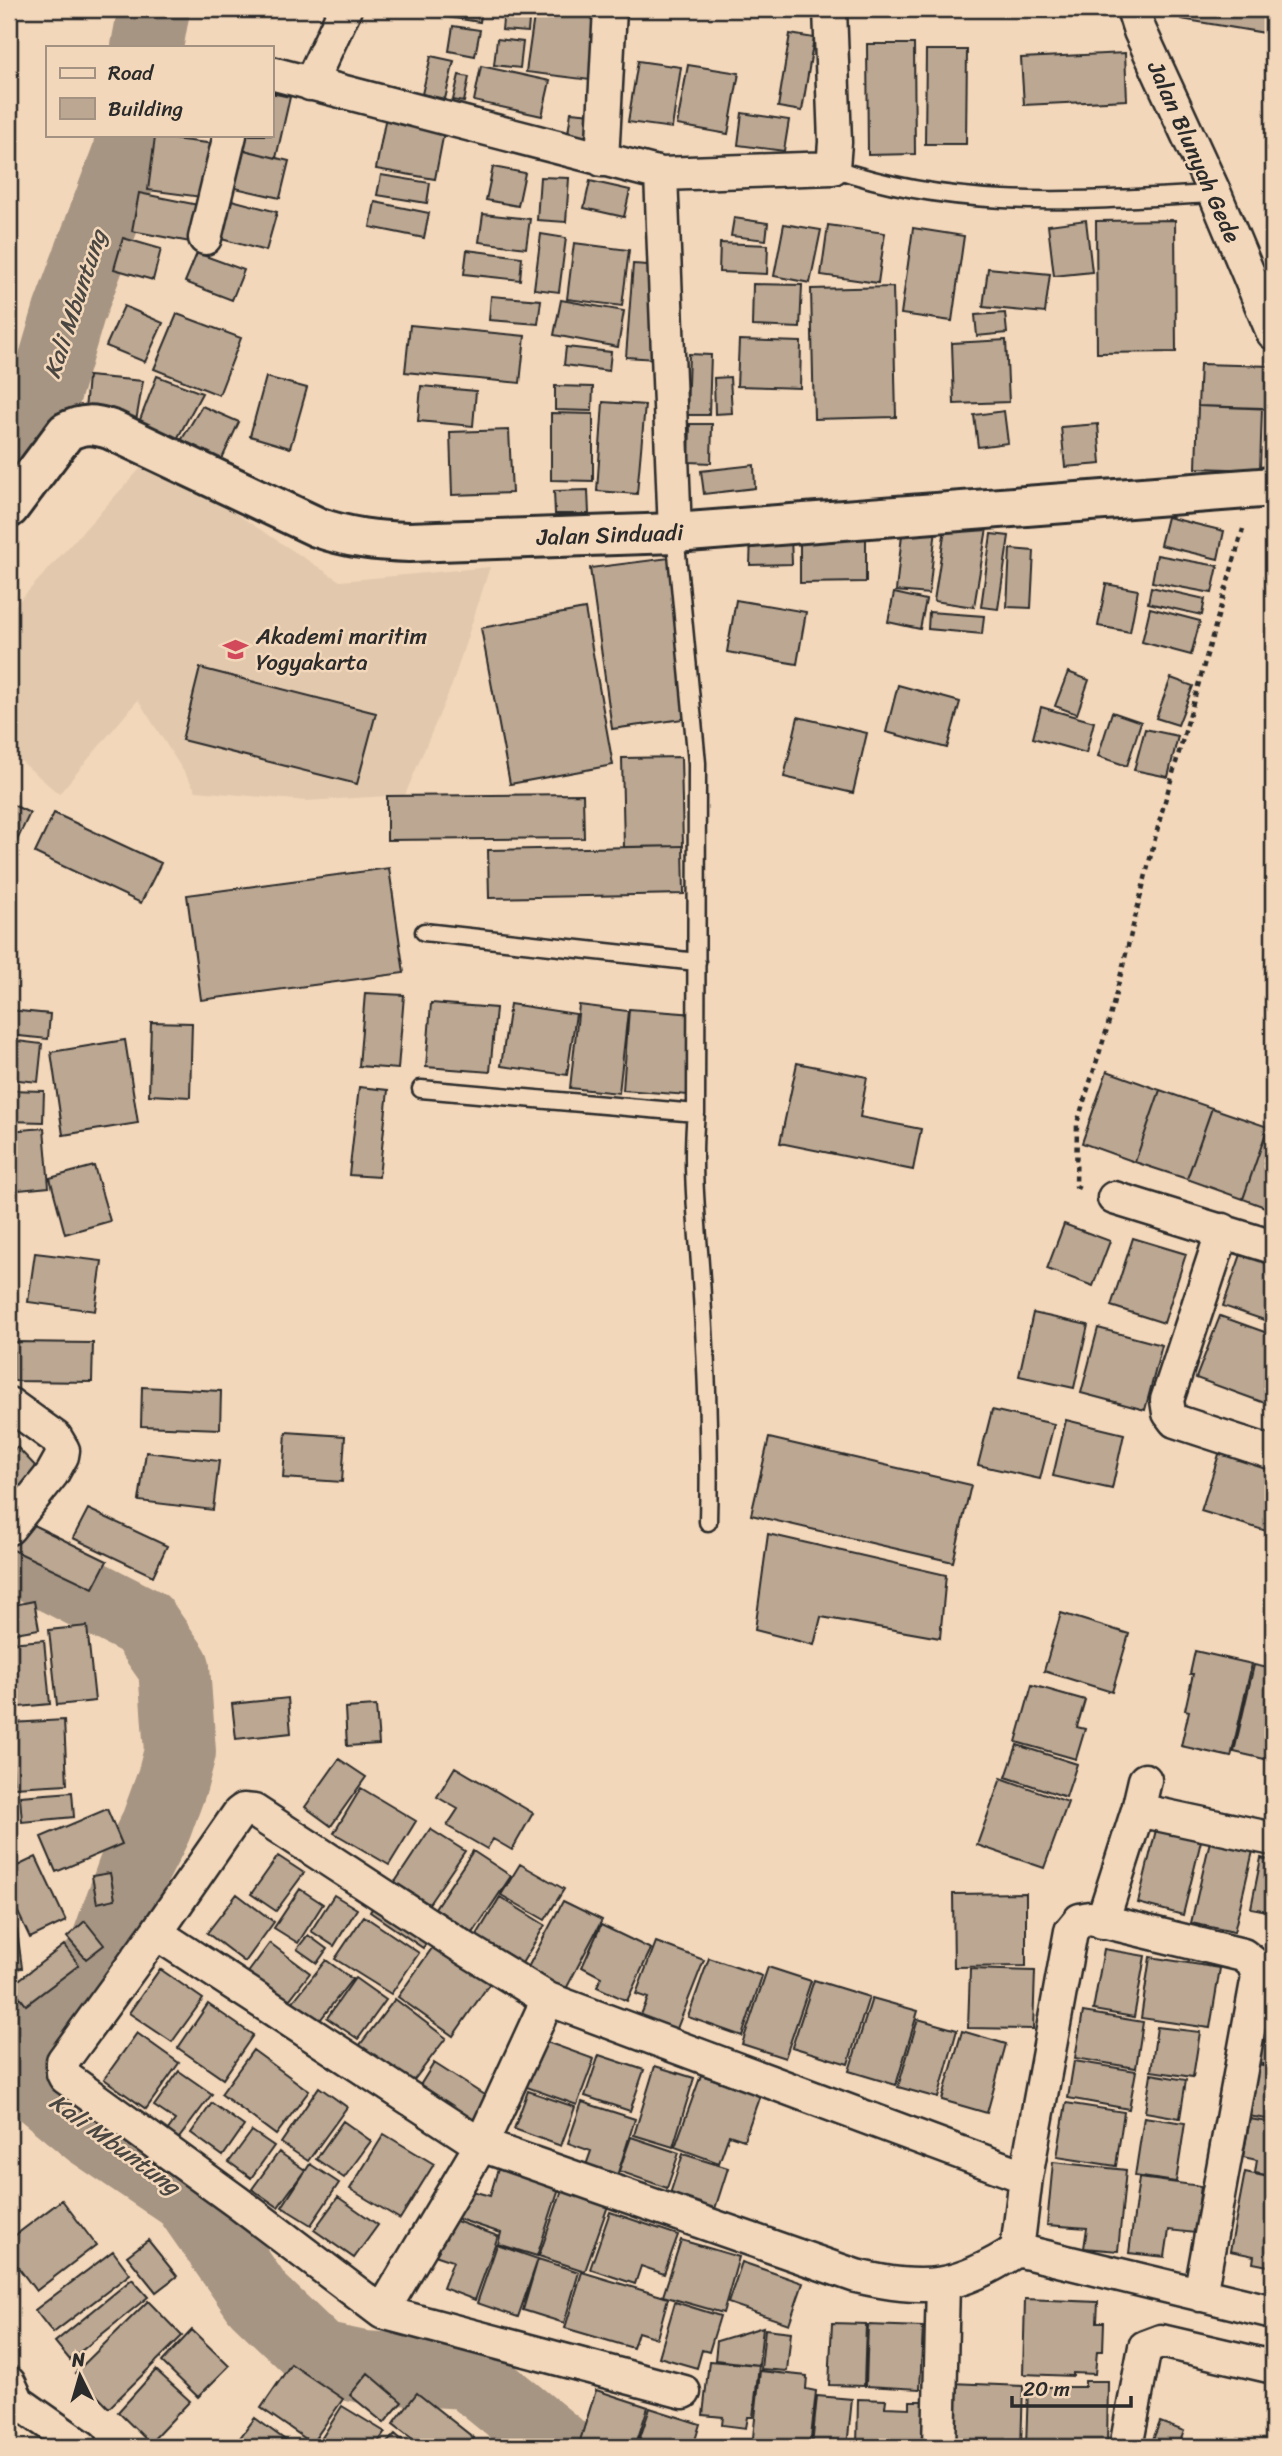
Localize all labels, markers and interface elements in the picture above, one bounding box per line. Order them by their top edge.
legend [46,46,273,136]
street label: Jalan Blunyah Gede [1135,53,1253,250]
text: Road [108,54,155,92]
text: Building [108,90,184,128]
water label: Kali Mbuntung [31,222,119,384]
street label: Jalan Sinduadi [535,512,685,558]
place label: Akademi maritim Yogyakarta [255,616,427,683]
school or university icon: Akademi maritim Yogyakarta [222,635,250,663]
water label: Kali Mbuntung [40,2082,191,2207]
north arrow [46,2340,116,2410]
text: N [70,2342,87,2377]
scale bar [1012,2365,1132,2409]
text: 20 m [1023,2370,1070,2408]

